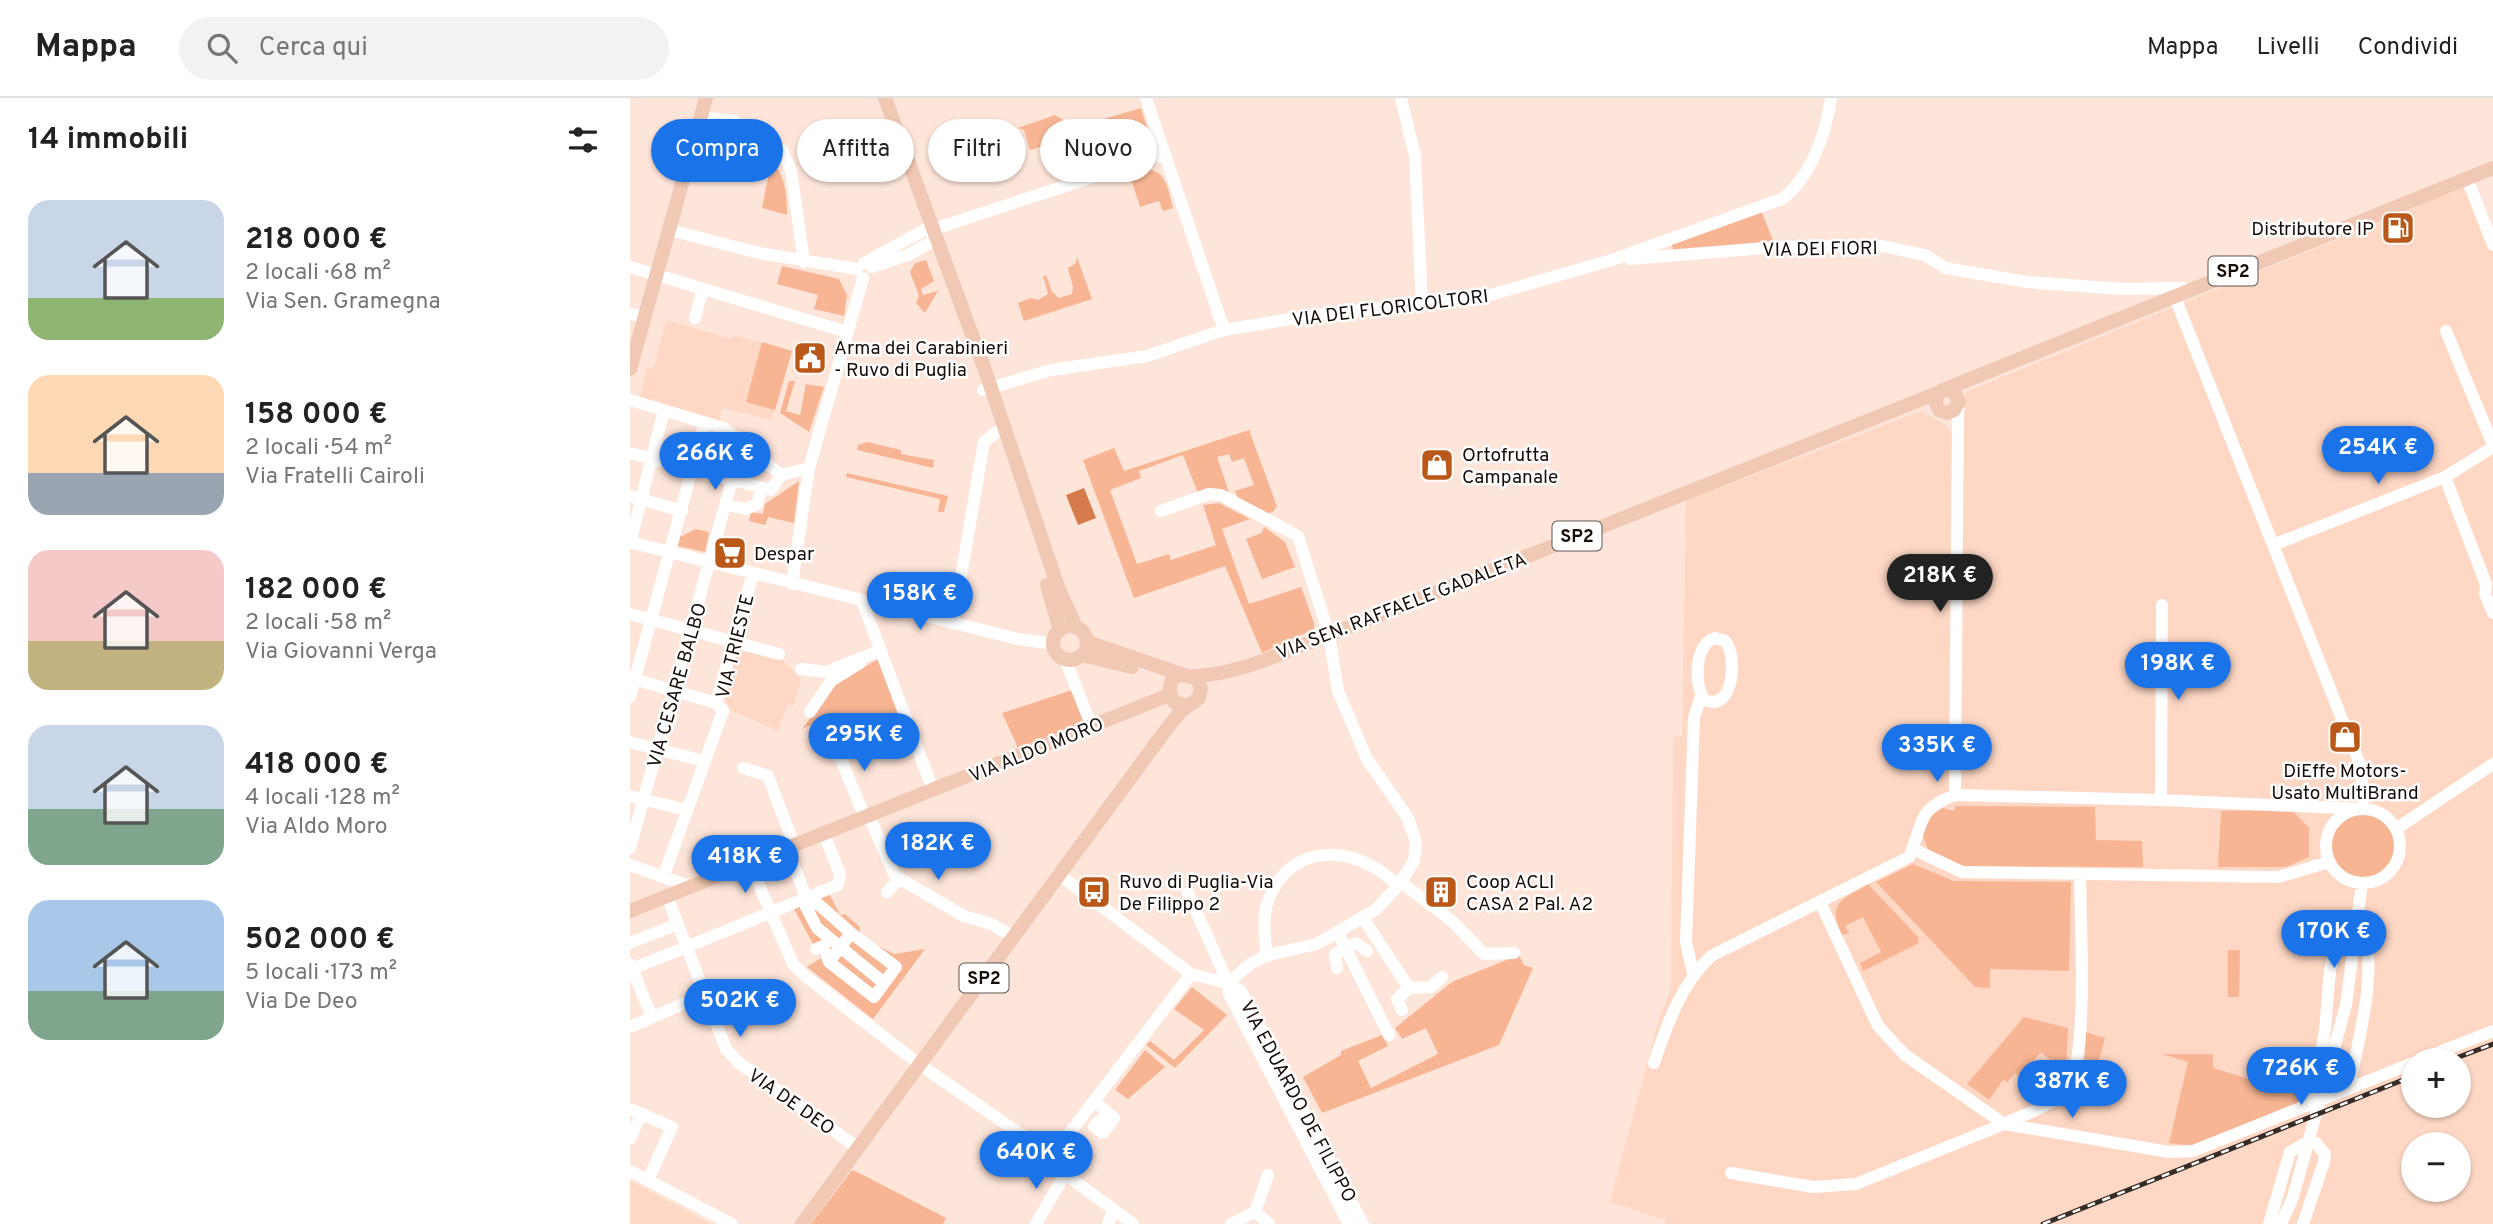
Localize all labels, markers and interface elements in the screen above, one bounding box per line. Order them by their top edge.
search box [179,17,669,80]
text: Mappa [35,27,137,69]
icon: search [203,29,241,67]
text: Cerca qui [259,32,368,65]
text: Mappa [2147,33,2218,63]
text: Livelli [2256,33,2320,63]
text: Condividi [2358,33,2458,63]
chip: Compra [651,119,783,182]
chip: Affitta [797,119,914,182]
chip: Filtri [928,119,1026,182]
chip: Nuovo [1040,119,1157,182]
icon: filters [564,121,602,159]
text: 14 immobili [28,122,188,159]
fuel station icon: Distributore IP [2379,209,2417,247]
place label: Distributore IP [2251,218,2374,242]
text: 218 000 € [245,222,388,259]
icon: home [84,228,168,312]
street label: VIA DEI FIORI [1762,237,1878,263]
road number: SP2 [2208,256,2258,286]
text: 2 locali · 68 m² [245,259,391,288]
street label: VIA DEI FLORICOLTORI [1291,285,1490,333]
text: Via Sen. Gramegna [245,288,441,317]
place label: Arma dei Carabinieri - Ruvo di Puglia [834,337,1008,383]
public building icon: Arma dei Carabinieri - Ruvo di Puglia [791,339,829,377]
text: 158 000 € [245,397,388,434]
icon: home [84,403,168,487]
pin: 254K € [2321,426,2435,486]
pin: 266K € [658,432,772,492]
text: 2 locali · 54 m² [245,434,392,463]
text: 254K € [2338,434,2418,463]
text: 266K € [676,440,754,469]
place label: Ortofrutta Campanale [1462,444,1558,490]
shop icon: Ortofrutta Campanale [1418,446,1456,484]
text: Via Fratelli Cairoli [245,463,425,492]
road number: SP2 [1552,522,1602,550]
supermarket icon: Despar [711,534,749,572]
place label: Despar [754,543,815,567]
street label: VIA SEN. RAFFAELE GADALETA [1273,548,1530,666]
pin: 218K € [1883,554,1997,614]
text: 218K € [1903,562,1977,591]
text: 182 000 € [245,572,387,609]
pin: 158K € [863,573,977,632]
icon: home [84,578,168,662]
text: 158K € [883,580,957,609]
street label: VIA TRIESTE [711,592,760,701]
street label: VIA CESARE BALBO [643,600,713,771]
text: 2 locali · 58 m² [245,609,391,638]
text: Via Giovanni Verga [245,638,437,667]
pin: 198K € [2121,642,2235,702]
text: 198K € [2141,650,2215,679]
street label: VIA ALDO MORO [966,713,1108,789]
pin: 295K € [807,714,921,773]
shop icon: DiEffe Motors- Usato MultiBrand [2326,718,2364,756]
text: 295K € [825,721,903,750]
pin: 335K € [1880,724,1994,784]
text: 335K € [1898,732,1976,761]
text: 418 000 € [245,747,389,784]
icon: home [84,753,168,837]
place label: DiEffe Motors- Usato MultiBrand [2271,760,2419,806]
text: 4 locali · 128 m² [245,784,400,813]
text: Via Aldo Moro [245,813,388,842]
pin: 182K € [881,822,995,882]
text: 182K € [901,830,975,859]
pin: 418K € [688,836,802,895]
text: 418K € [708,843,783,872]
place label: Ruvo di Puglia-Via De Filippo 2 [1119,871,1273,917]
place label: Coop ACLI CASA 2 Pal. A2 [1466,871,1593,917]
bus stop icon: Ruvo di Puglia-Via De Filippo 2 [1075,873,1113,911]
building icon: Coop ACLI CASA 2 Pal. A2 [1422,873,1460,911]
pin: 170K € [2277,910,2391,970]
text: 170K € [2297,918,2371,947]
text: 502 000 € [245,922,395,959]
icon: home [84,928,168,1012]
text: 5 locali · 173 m² [245,959,397,988]
road number: SP2 [960,964,1008,992]
pin: 502K € [683,979,797,1039]
text: 502K € [700,987,780,1016]
text: Via De Deo [245,988,358,1017]
street label: VIA EDUARDO DE FILIPPO [1234,997,1361,1207]
pin: 726K € [2244,1048,2358,1107]
map controls [2401,1048,2471,1202]
button: + [2401,1048,2471,1118]
text: 726K € [2263,1055,2339,1084]
pin: 387K € [2015,1060,2129,1120]
street label: VIA DE DEO [743,1064,839,1141]
text: 387K € [2034,1068,2110,1097]
pin: 640K € [979,1132,1093,1191]
button: − [2401,1132,2471,1202]
text: 640K € [996,1139,1076,1168]

